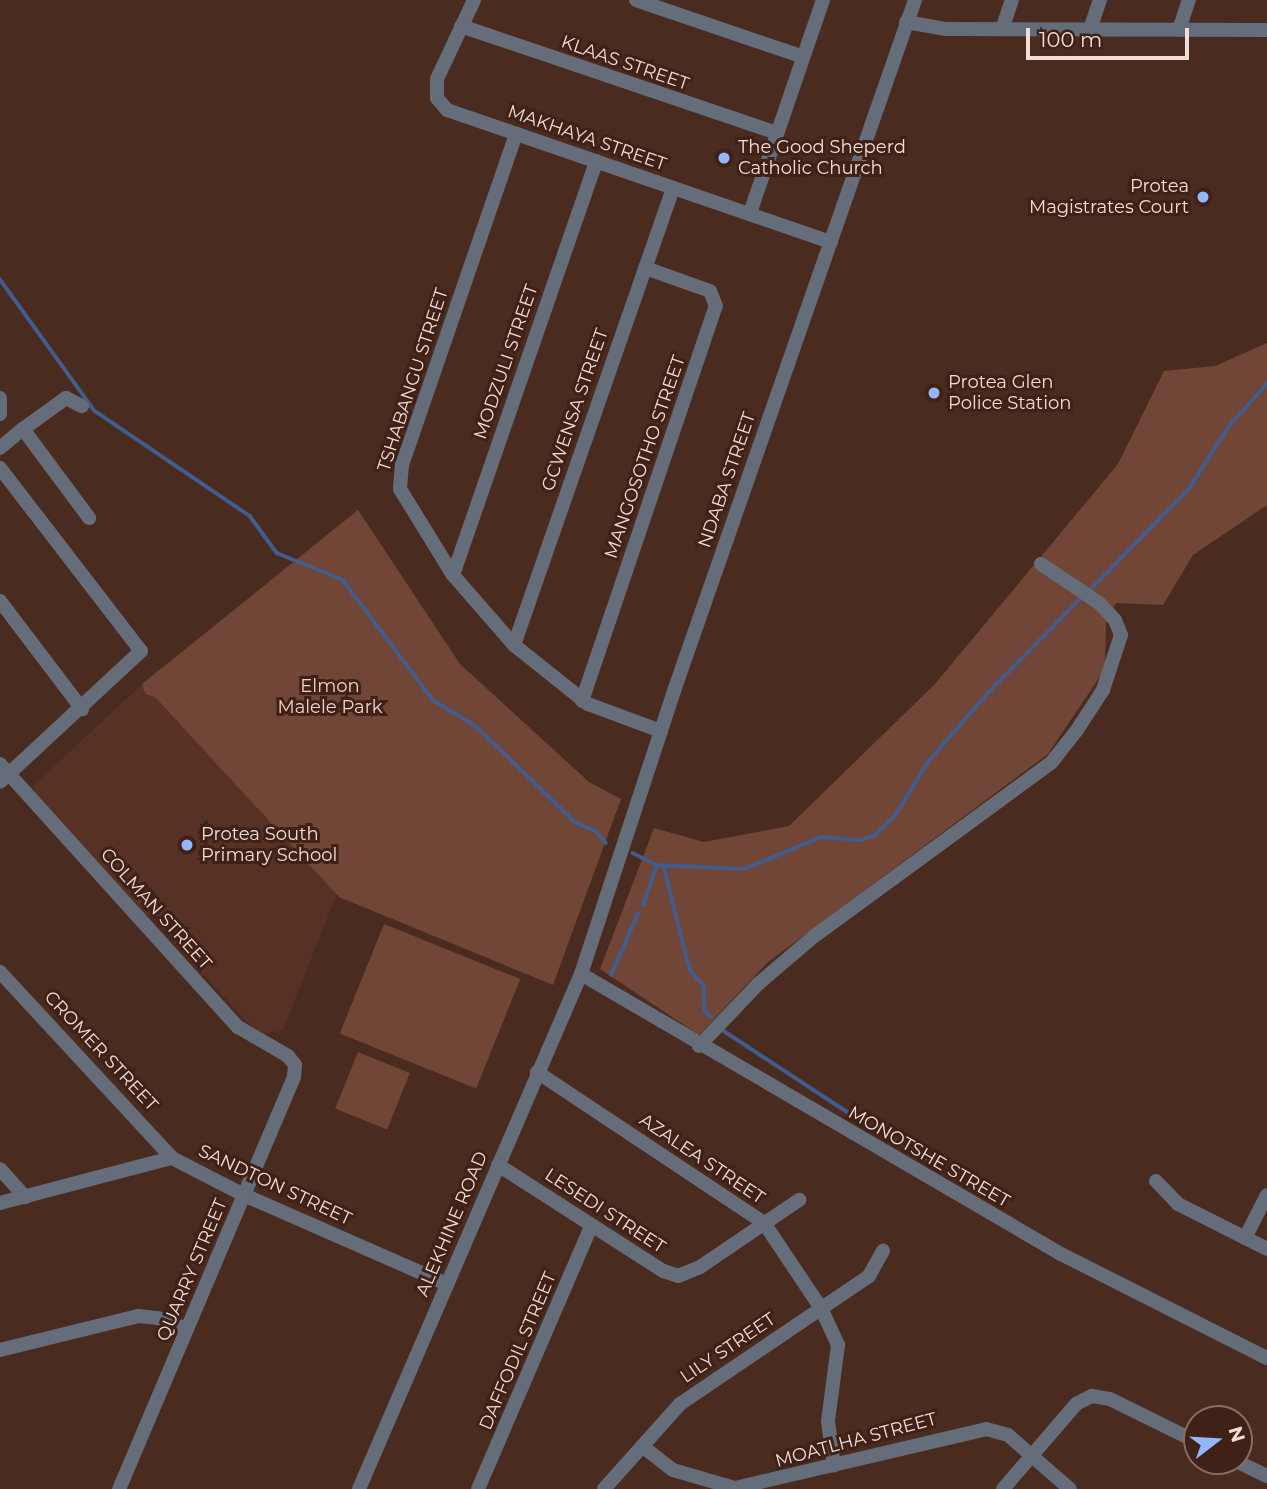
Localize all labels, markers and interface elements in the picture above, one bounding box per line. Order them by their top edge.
scale bar [1029,14,1192,58]
text: 100 m [1039,27,1102,52]
street label: KLAAS STREET [558,31,692,95]
street label: MAKHAYA STREET [505,101,669,175]
place label: The Good Sheperd Catholic Church [738,137,906,180]
marker: The Good Sheperd Catholic Church [716,150,732,166]
place label: Protea Magistrates Court [1029,176,1189,218]
marker: Protea Magistrates Court [1195,189,1211,205]
street label: MODZULI STREET [469,282,543,442]
street label: TSHABANGU STREET [373,286,453,474]
street label: GCWENSA STREET [537,326,613,494]
street label: MANGOSOTHO STREET [600,353,690,561]
place label: Protea Glen Police Station [948,372,1071,414]
marker: Protea Glen Police Station [926,385,942,401]
street label: NDABA STREET [694,409,760,551]
park label: Elmon Malele Park [277,676,383,718]
place label: Protea South Primary School [201,824,337,866]
marker: Protea South Primary School [179,837,195,853]
street label: COLMAN STREET [96,844,216,974]
street label: CROMER STREET [40,986,162,1116]
street label: MONOTSHE STREET [844,1102,1014,1212]
street label: AZALEA STREET [635,1109,769,1209]
street label: SANDTON STREET [195,1140,355,1230]
street label: ALEKHINE ROAD [412,1148,492,1300]
street label: LESEDI STREET [541,1164,669,1258]
street label: QUARRY STREET [152,1196,232,1344]
street label: DAFFODIL STREET [475,1269,561,1433]
street label: LILY STREET [676,1308,780,1388]
north arrow [1183,1405,1253,1475]
street label: MOATLHA STREET [773,1408,939,1472]
text: N [1223,1424,1250,1445]

